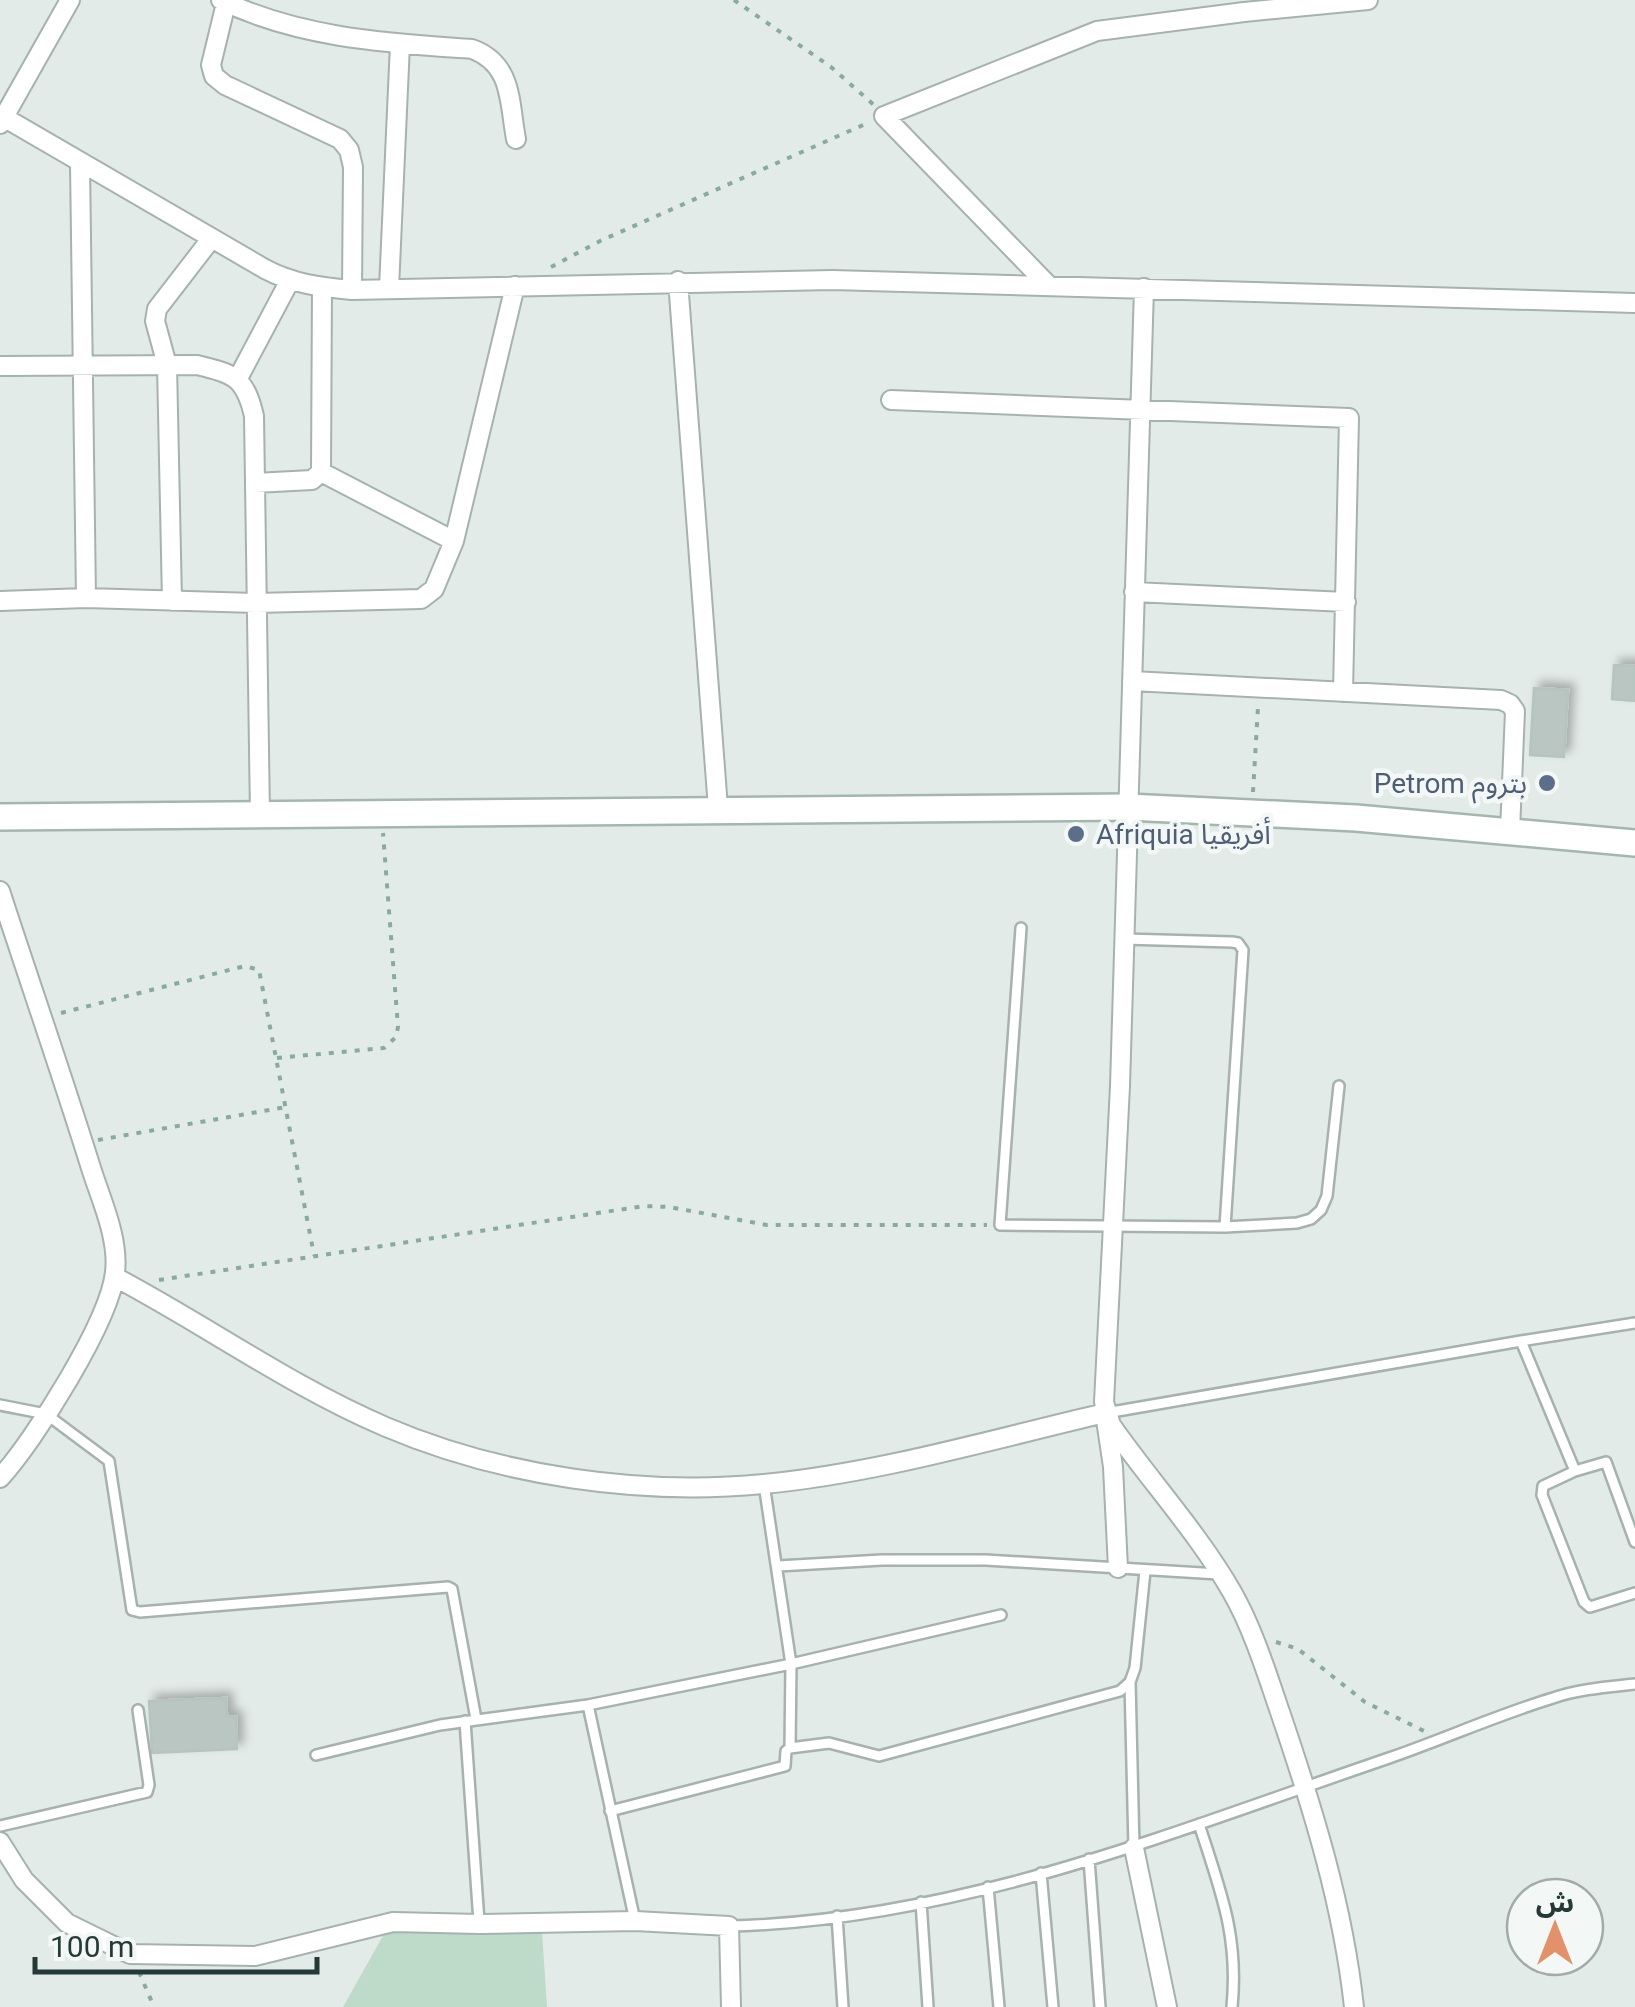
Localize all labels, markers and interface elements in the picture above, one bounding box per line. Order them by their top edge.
place label: Petrom بتروم [1374,767,1527,804]
marker: Petrom بتروم [1536,772,1558,794]
place label: Afriquia أفريقيا [1096,816,1271,851]
marker: Afriquia أفريقيا [1065,823,1087,845]
north arrow [1505,1877,1605,1977]
text: ش [1536,1886,1574,1919]
scale bar [35,1912,318,1974]
text: 100 m [50,1929,134,1964]

